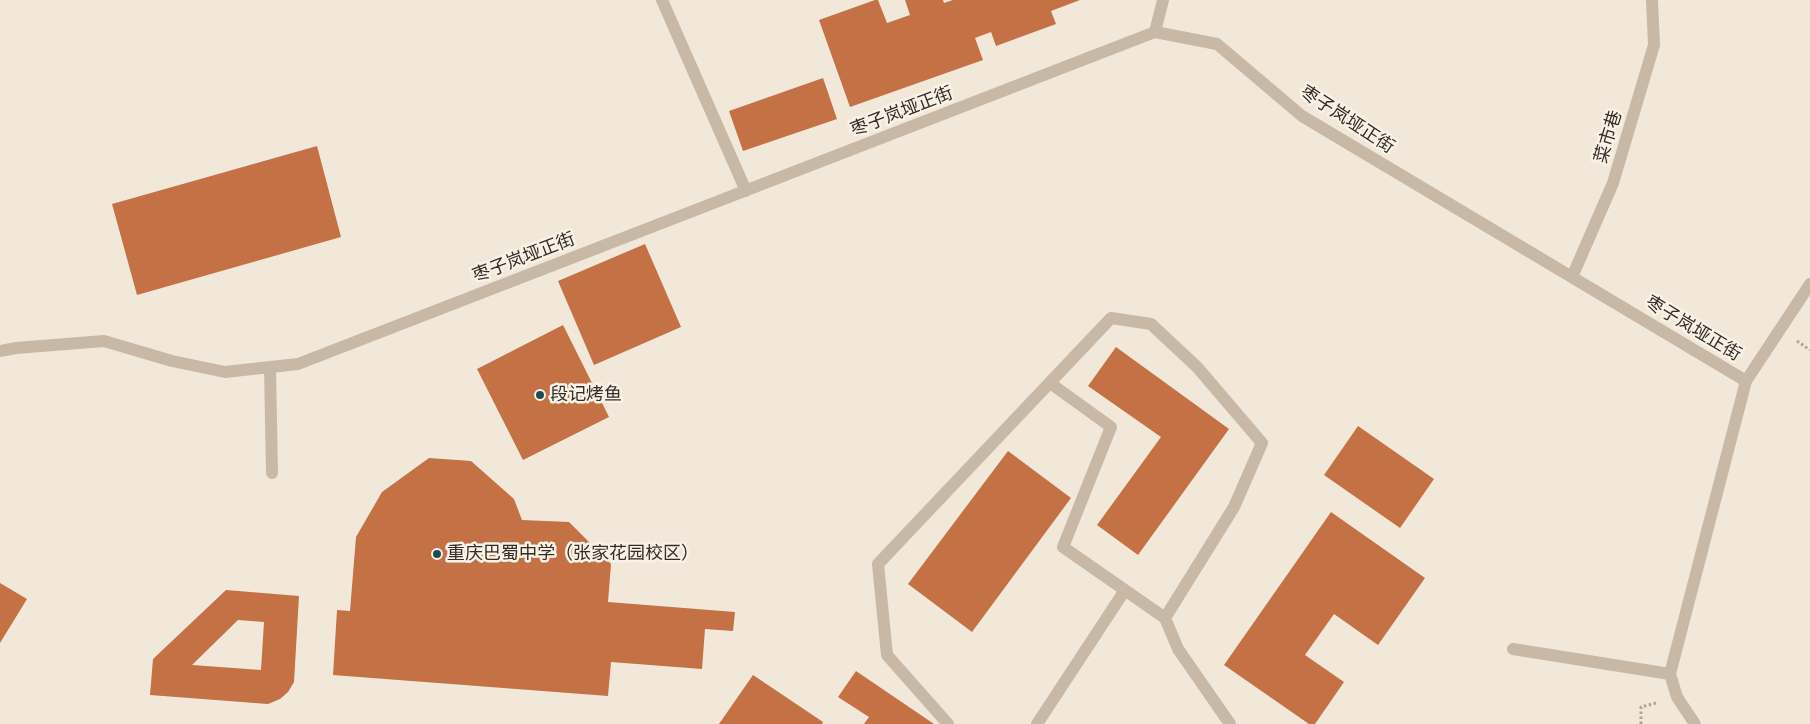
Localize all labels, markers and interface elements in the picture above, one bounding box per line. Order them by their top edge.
street label: 枣子岚垭正街 [1296,82,1398,158]
street label: 枣子岚垭正街 [848,83,956,141]
street label: 菜市巷 [1591,108,1627,166]
street label: 枣子岚垭正街 [470,229,578,287]
street label: 枣子岚垭正街 [1641,292,1745,366]
place label: 段记烤鱼 [550,384,622,406]
marker: 段记烤鱼 [534,389,546,401]
place label: 重庆巴蜀中学（张家花园校区） [447,543,699,565]
marker: 重庆巴蜀中学（张家花园校区） [431,548,443,560]

